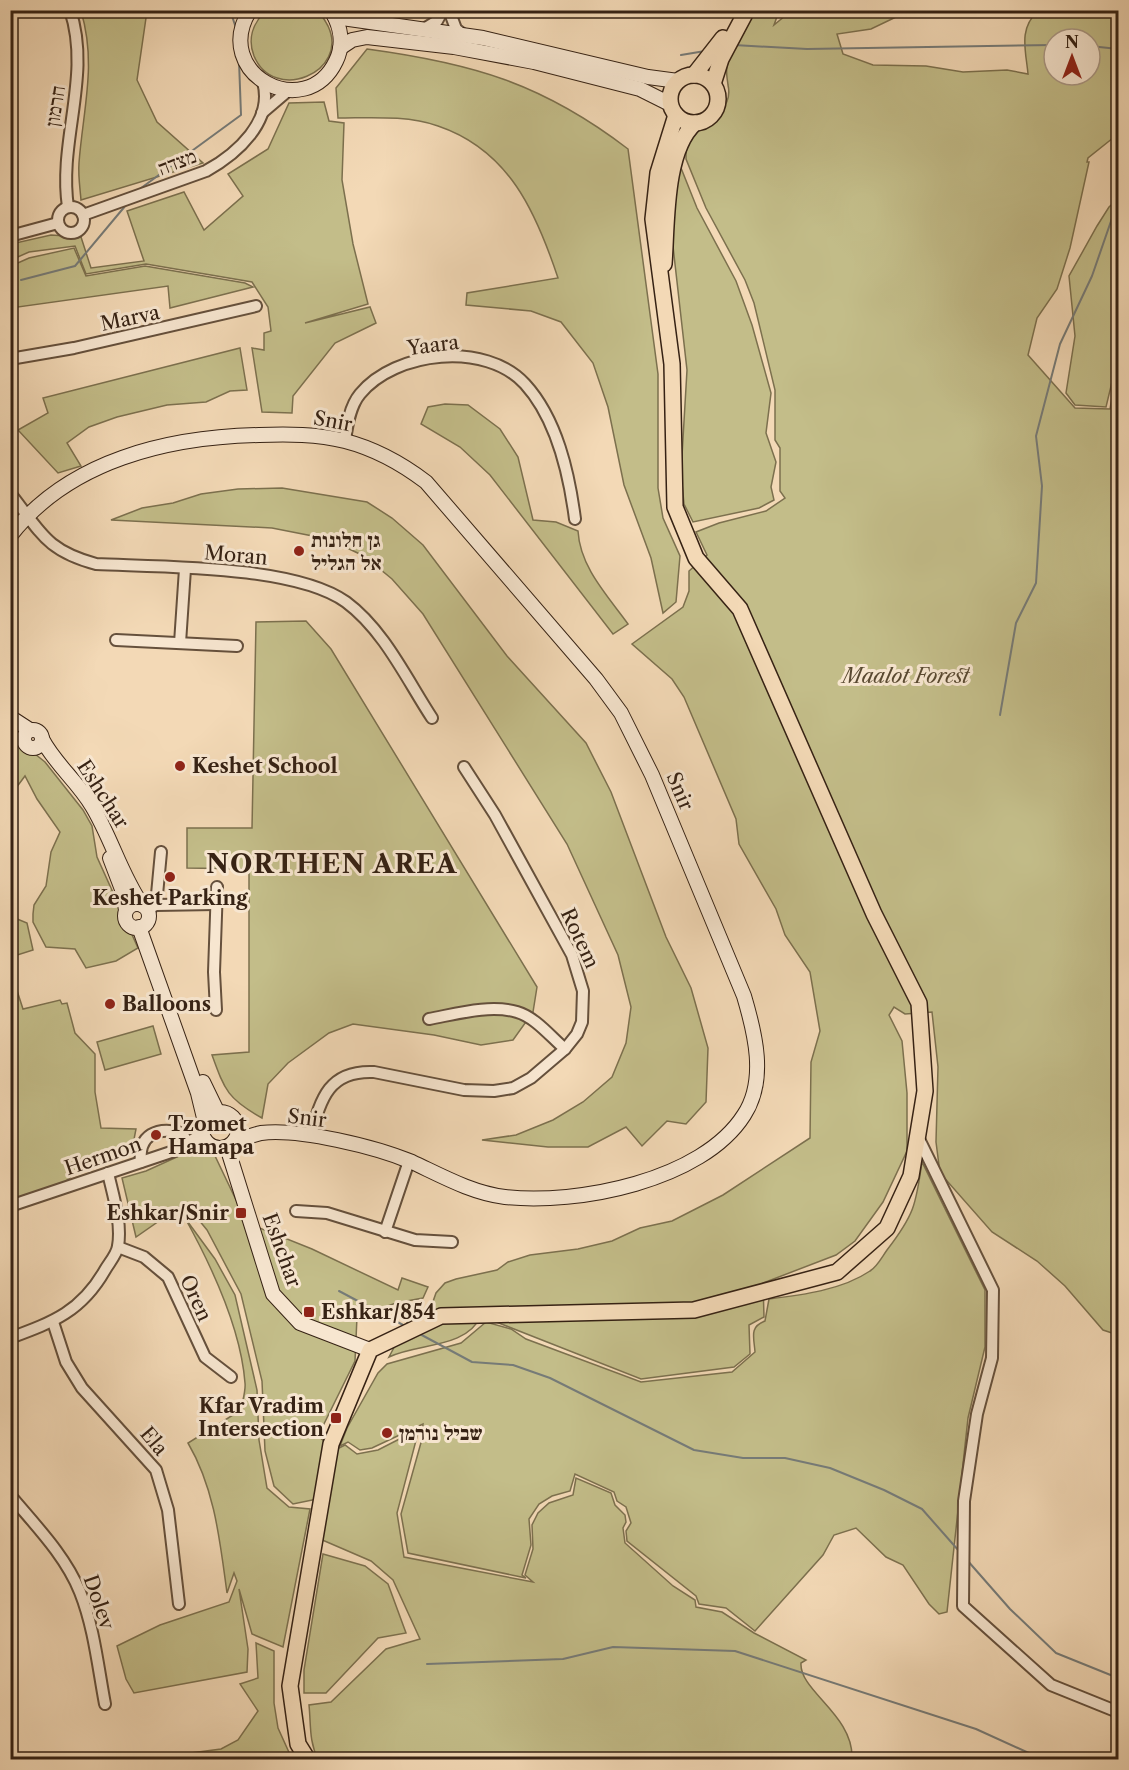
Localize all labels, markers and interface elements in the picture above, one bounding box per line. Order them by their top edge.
north arrow [1042,27,1102,87]
text: N [1065,32,1079,52]
street label: חרמון [40,84,70,128]
street label: מצדה [154,144,200,180]
street label: Marva [98,300,162,336]
street label: Yaara [405,330,461,360]
street label: Snir [312,405,355,437]
place label: גן חלונות אל הגליל [311,528,382,575]
street label: Moran [203,540,269,570]
marker: גן חלונות אל הגליל [292,544,306,558]
park label: Maalot Forest [841,664,971,688]
place label: Keshet School [192,754,338,778]
street label: Eshchar [72,755,134,833]
marker: Keshet School [173,759,187,773]
street label: Snir [661,768,699,814]
district label: NORTHEN AREA [206,848,458,880]
marker: Keshet Parking [163,870,177,884]
place label: Keshet Parking [92,886,248,910]
street label: Rotem [556,904,604,972]
place label: Balloons [122,992,211,1016]
marker: Balloons [103,997,117,1011]
street label: Snir [286,1104,328,1132]
place label: Tzomet Hamapa [168,1112,255,1159]
marker: Tzomet Hamapa [149,1128,163,1142]
street label: Hermon [61,1132,145,1180]
place label: Eshkar/Snir [107,1201,229,1225]
marker: Eshkar/Snir [234,1206,248,1220]
street label: Eshchar [258,1210,307,1291]
street label: Oren [175,1271,217,1325]
place label: Eshkar/854 [321,1300,435,1324]
marker: Eshkar/854 [302,1305,316,1319]
place label: Kfar Vradim Intersection [198,1394,324,1441]
marker: Kfar Vradim Intersection [329,1411,343,1425]
place label: שביל נורמן [399,1421,482,1445]
street label: Ela [135,1422,173,1461]
marker: שביל נורמן [380,1426,394,1440]
street label: Dolev [79,1572,120,1634]

